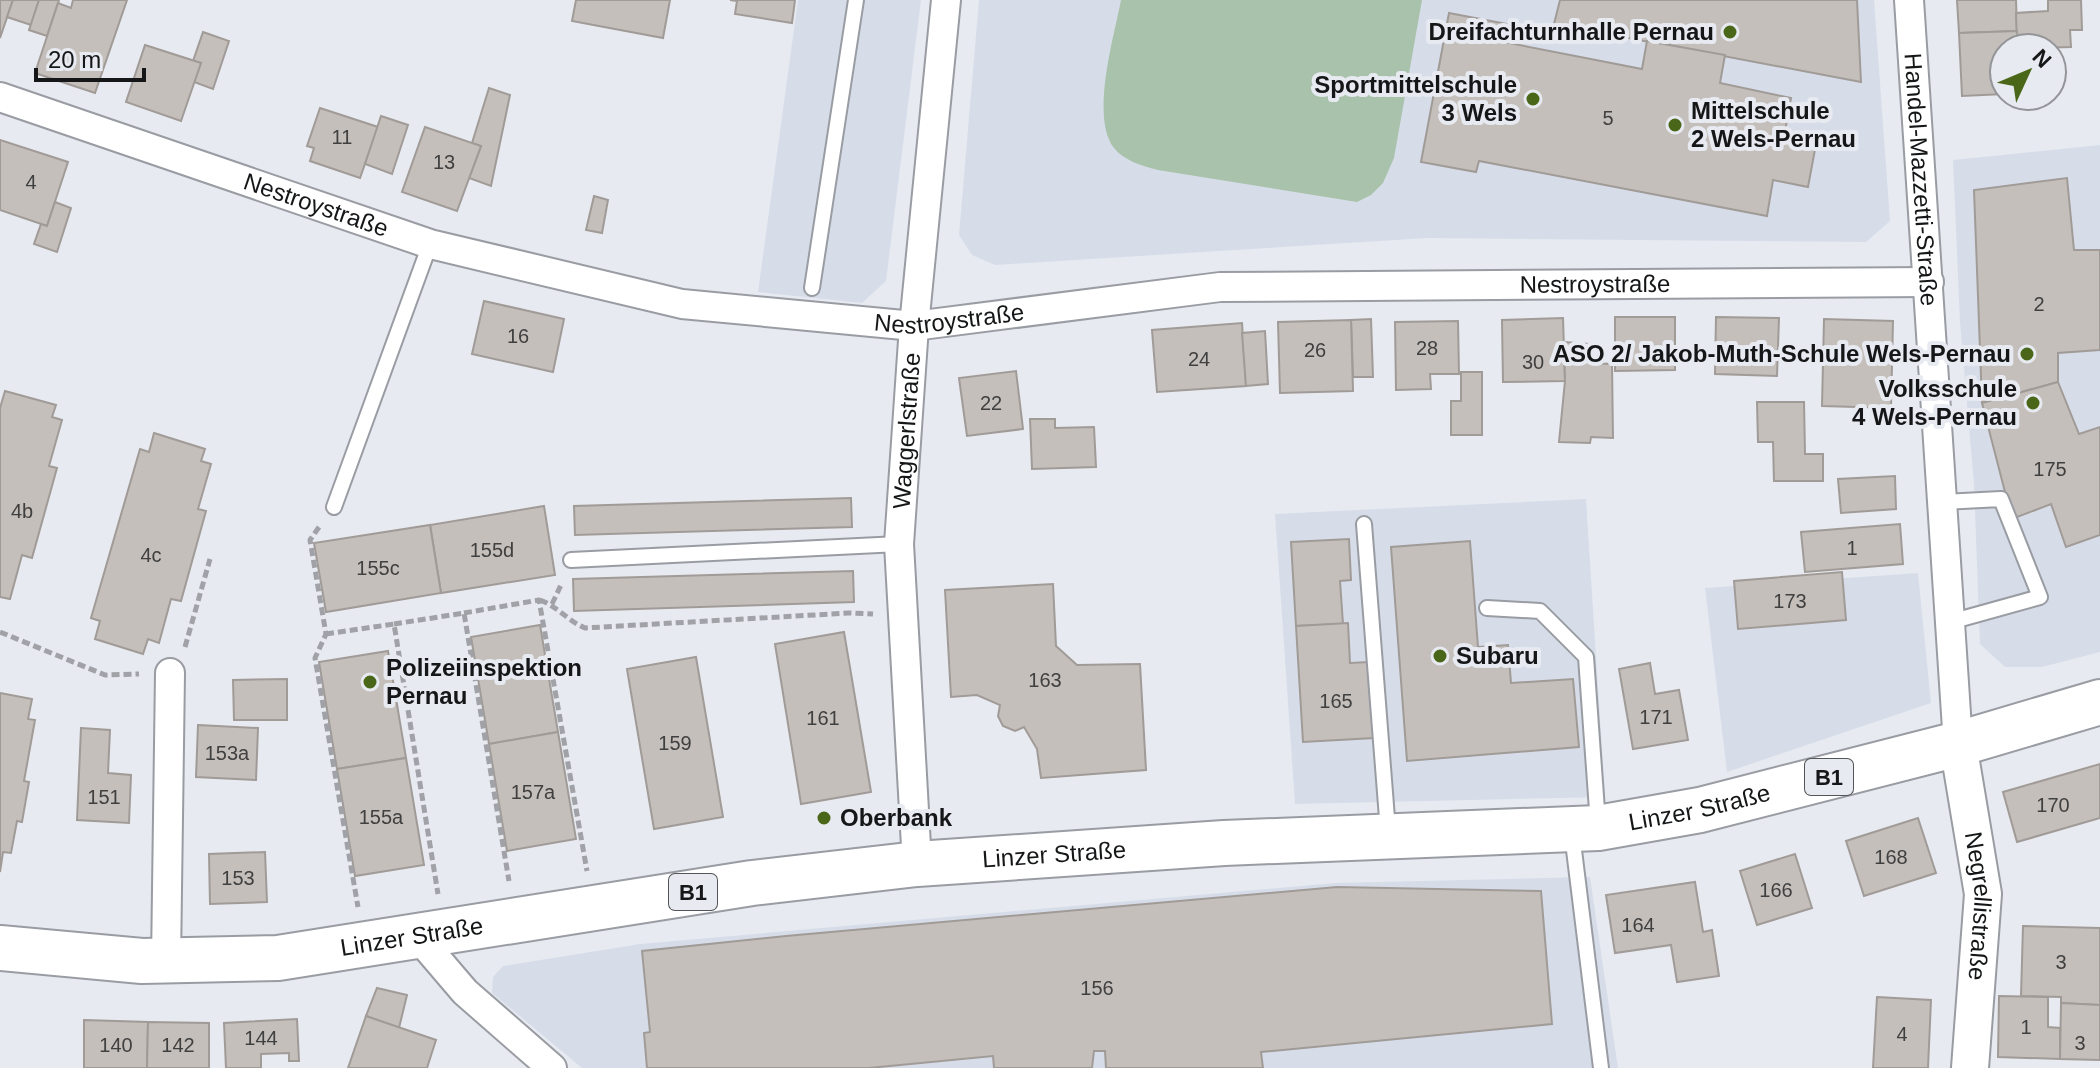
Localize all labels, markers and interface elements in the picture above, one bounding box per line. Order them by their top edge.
place label: Dreifachturnhalle Pernau [1429,18,1714,45]
marker: Dreifachturnhalle Pernau [1721,23,1739,41]
scale bar [36,32,144,82]
north arrow [1988,32,2068,112]
text: N [2028,44,2057,73]
text: 20 m [48,46,101,73]
street label: Handel-Mazzetti-Straße [1900,52,1943,307]
place label: Sportmittelschule 3 Wels [1314,71,1517,126]
marker: Sportmittelschule 3 Wels [1524,90,1542,108]
place label: Mittelschule 2 Wels-Pernau [1691,97,1856,152]
house number: 5 [1602,107,1614,129]
marker: Mittelschule 2 Wels-Pernau [1666,116,1684,134]
house number: 11 [332,126,352,148]
house number: 13 [433,151,455,173]
street label: Nestroystraße [240,167,392,242]
house number: 4 [25,171,37,193]
street label: Nestroystraße [1520,270,1670,298]
house number: 2 [2033,293,2045,315]
street label: Nestroystraße [873,298,1026,339]
house number: 16 [507,325,529,347]
house number: 28 [1416,337,1438,359]
house number: 26 [1304,339,1326,361]
place label: ASO 2/ Jakob-Muth-Schule Wels-Pernau [1553,340,2011,367]
marker: ASO 2/ Jakob-Muth-Schule Wels-Pernau [2018,345,2036,363]
house number: 24 [1188,348,1210,370]
house number: 30 [1522,351,1544,373]
street label: Waggerlstraße [887,352,925,510]
place label: Volksschule 4 Wels-Pernau [1852,375,2017,430]
house number: 22 [980,392,1002,414]
marker: Volksschule 4 Wels-Pernau [2024,394,2042,412]
house number: 175 [2033,458,2067,480]
house number: 4b [11,500,33,522]
house number: 1 [1846,537,1858,559]
house number: 155d [470,539,514,561]
house number: 4c [140,544,162,566]
house number: 155c [356,557,400,579]
house number: 173 [1773,590,1807,612]
place label: Subaru [1456,642,1539,669]
marker: Subaru [1431,647,1449,665]
place label: Polizeiinspektion Pernau [386,654,582,709]
house number: 163 [1028,669,1062,691]
marker: Polizeiinspektion Pernau [361,673,379,691]
house number: 165 [1319,690,1353,712]
house number: 171 [1639,706,1673,728]
house number: 161 [806,707,840,729]
house number: 159 [658,732,692,754]
house number: 153a [205,742,250,764]
road number: B1 [1805,759,1853,795]
street label: Linzer Straße [1626,779,1773,835]
house number: 157a [511,781,556,803]
house number: 151 [87,786,121,808]
house number: 170 [2036,794,2070,816]
place label: Oberbank [840,804,953,831]
house number: 155a [359,806,404,828]
marker: Oberbank [815,809,833,827]
street label: Negrellistraße [1960,830,1997,981]
street label: Linzer Straße [981,836,1127,873]
house number: 168 [1874,846,1908,868]
house number: 153 [221,867,255,889]
road number: B1 [669,874,717,910]
house number: 166 [1759,879,1793,901]
street label: Linzer Straße [338,912,485,961]
house number: 164 [1621,914,1655,936]
house number: 3 [2055,951,2067,973]
house number: 156 [1080,977,1114,999]
house number: 1 [2020,1016,2032,1038]
house number: 4 [1896,1023,1908,1045]
house number: 144 [244,1027,278,1049]
house number: 3 [2074,1032,2086,1054]
house number: 140 [99,1034,133,1056]
house number: 142 [161,1034,195,1056]

